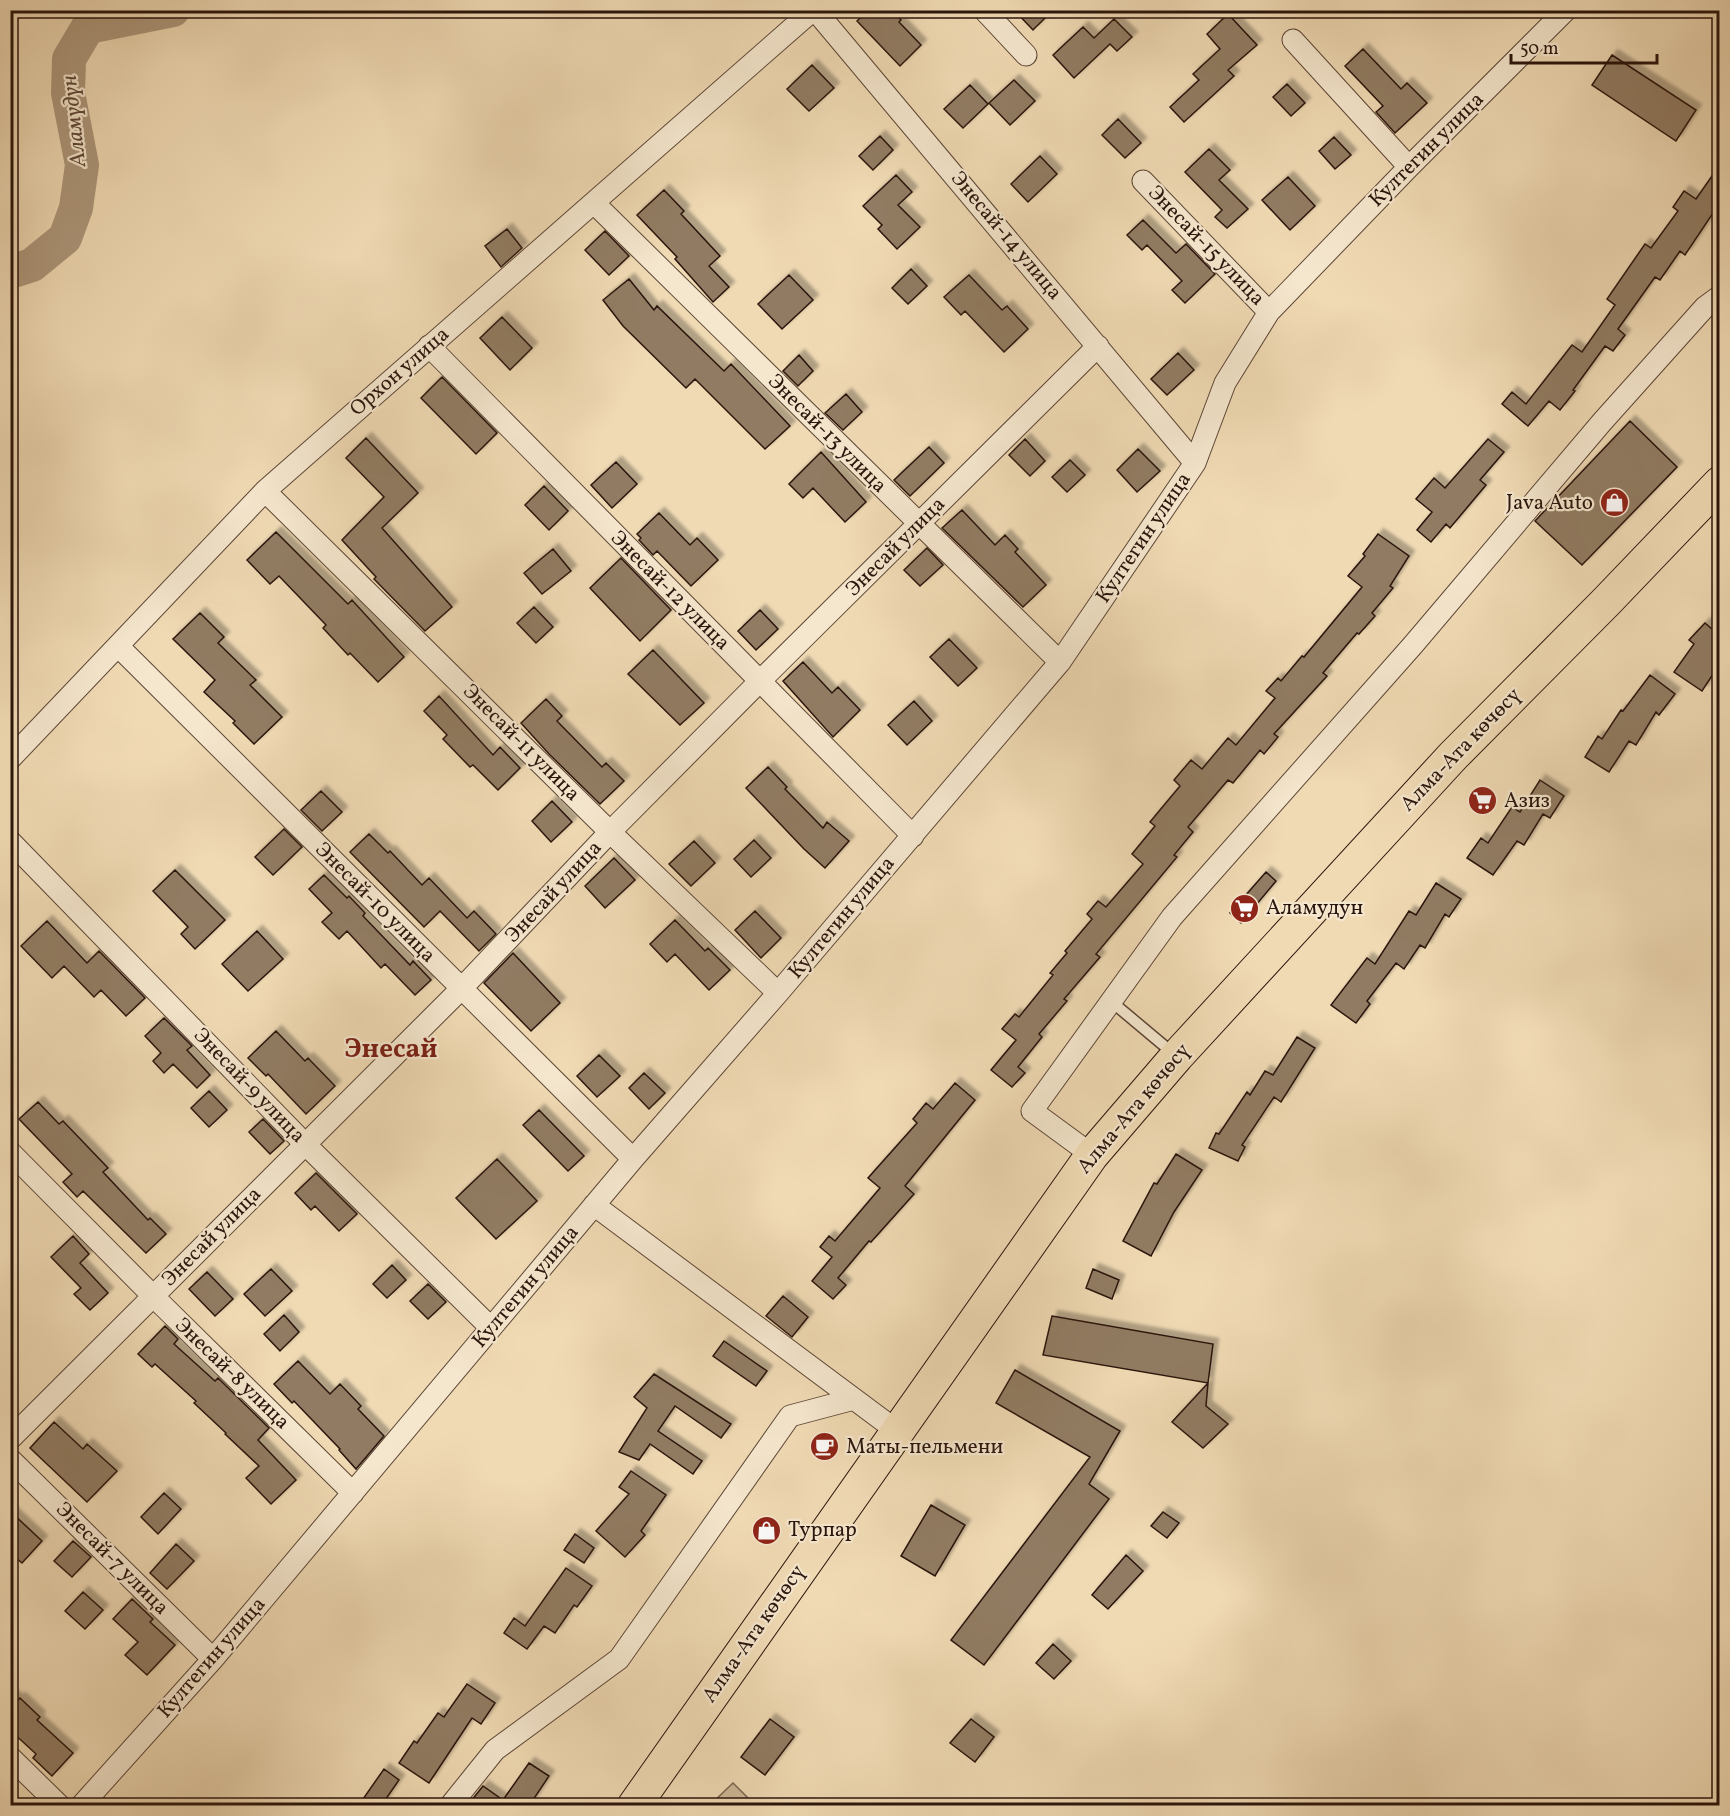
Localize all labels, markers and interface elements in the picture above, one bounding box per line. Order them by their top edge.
scale bar [1511,27,1656,65]
text: 50 m [1520,37,1559,62]
water label: Аламүдүн [55,73,95,170]
street label: Култегин улица [1363,86,1491,214]
street label: Энесай-14 улица [944,165,1068,307]
street label: Энесай-15 улица [1141,179,1271,313]
street label: Орхон улица [344,321,456,423]
street label: Энесай-13 улица [761,368,893,500]
street label: Култегин улица [1089,467,1199,609]
shop icon: Java Auto [1598,487,1630,519]
place label: Java Auto [1506,489,1593,518]
street label: Энесай улица [840,491,952,603]
street label: Энесай-12 улица [604,525,736,657]
street label: Энесай-11 улица [456,678,586,808]
street label: Алма-Ата көчөсү [1394,682,1528,818]
supermarket icon: Азиз [1467,785,1499,817]
place label: Азиз [1504,787,1550,816]
street label: Энесай улица [499,834,609,950]
street label: Энесай-10 улица [308,836,442,970]
street label: Култегин улица [782,850,902,986]
supermarket icon: Аламудун [1229,892,1261,924]
place label: Аламудун [1266,894,1363,923]
street label: Энесай-9 улица [186,1022,312,1150]
district label: Энесай [344,1031,438,1069]
street label: Алма-Ата көчөсү [1071,1037,1197,1181]
street label: Энесай улица [156,1181,268,1293]
street label: Култегин улица [466,1219,586,1355]
street label: Энесай-8 улица [168,1312,296,1436]
cafe icon: Маты-пельмени [809,1431,841,1463]
place label: Маты-пельмени [846,1433,1004,1462]
street label: Энесай-7 улица [49,1496,175,1622]
shop icon: Турпар [751,1514,783,1546]
place label: Турпар [788,1516,857,1545]
street label: Алма-Ата көчөсү [696,1559,812,1709]
street label: Култегин улица [151,1591,273,1725]

